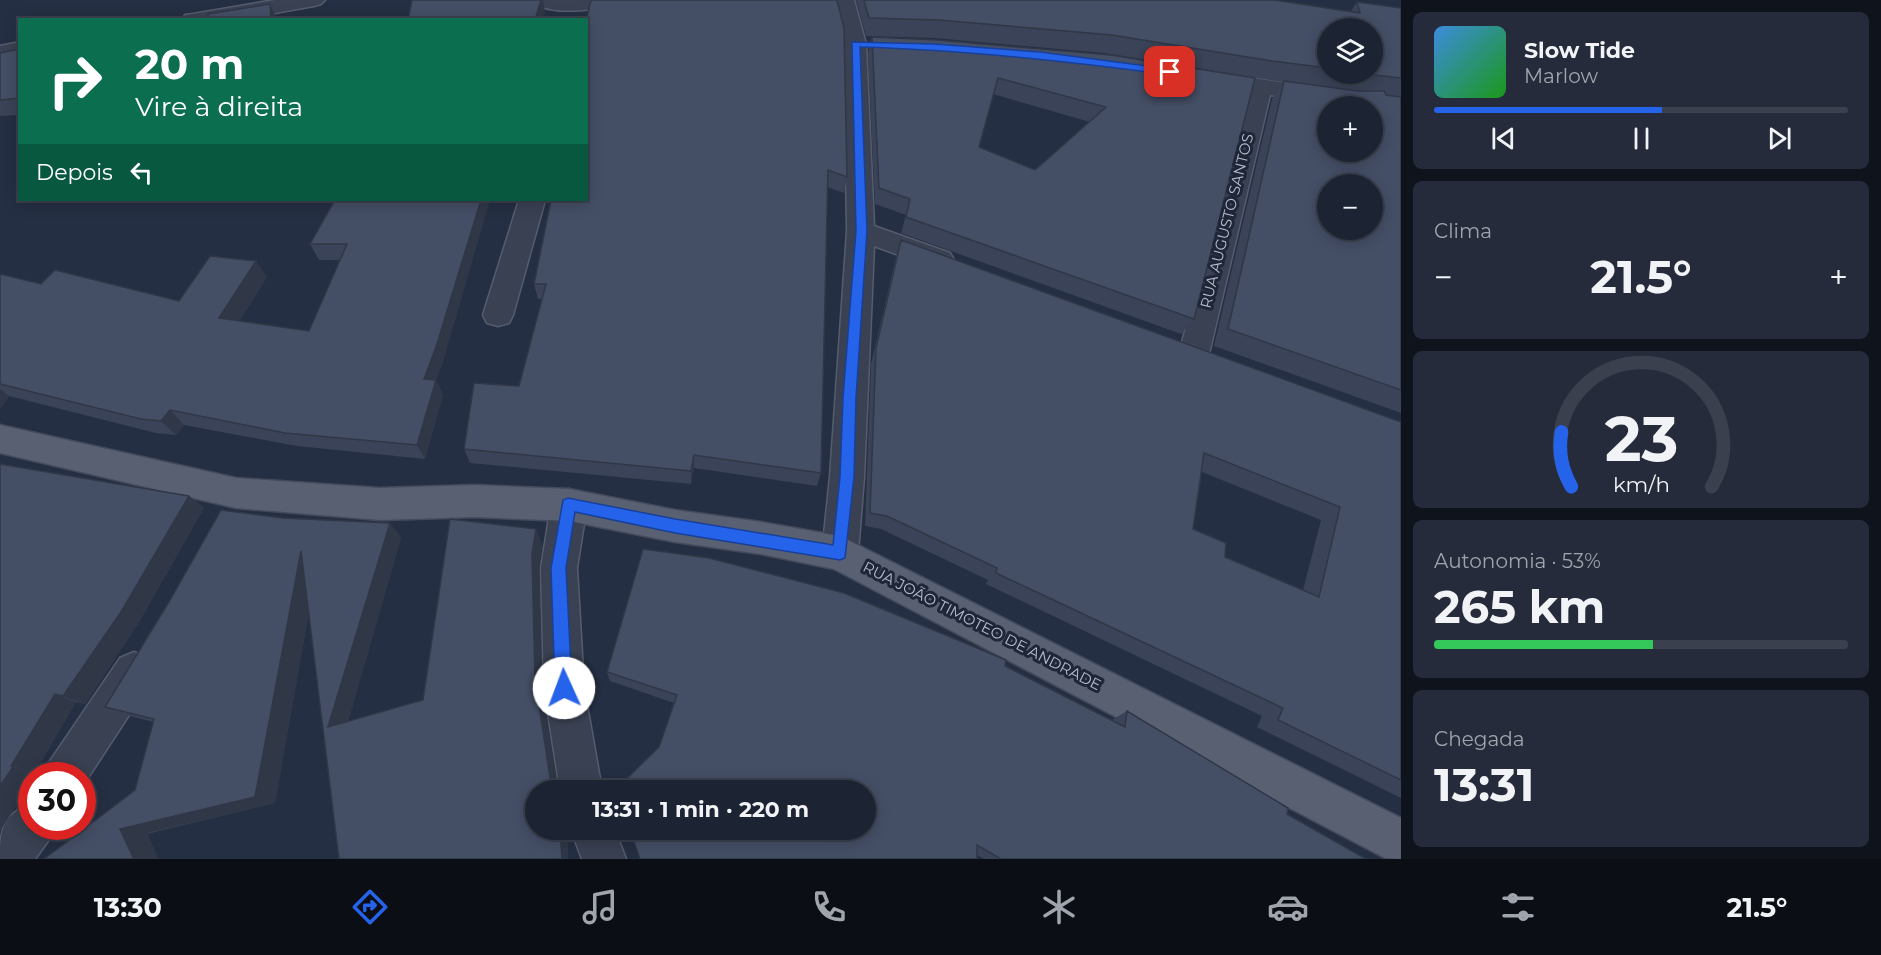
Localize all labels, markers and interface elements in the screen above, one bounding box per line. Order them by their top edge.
map controls [1317,18,1383,240]
button: layers [1317,18,1383,84]
text: Slow Tide [1524,37,1635,64]
text: 20 m [135,38,244,90]
icon: right [36,42,114,120]
pin [1144,46,1195,97]
icon: arrive [1153,55,1186,88]
text: Marlow [1524,64,1598,88]
text: Vire à direita [135,90,303,123]
button: + [1317,96,1383,162]
icon: previous [1487,122,1520,155]
icon: pause [1625,122,1658,155]
icon: next [1763,122,1796,155]
street label: RUA AUGUSTO SANTOS [1196,131,1257,310]
icon: left [125,156,158,189]
text: Depois [36,159,113,186]
button: − [1317,174,1383,240]
text: Clima [1434,219,1492,243]
text: 21.5° [1590,249,1692,304]
text: − [1434,257,1453,297]
text: + [1829,257,1848,297]
text: 23 [1604,401,1678,477]
text: km/h [1612,471,1670,497]
text: Autonomia · 53% [1434,549,1601,573]
street label: RUA JOÃO TIMOTEO DE ANDRADE [860,557,1105,694]
text: 265 km [1434,579,1605,634]
position arrow [532,656,596,720]
text: Chegada [1434,727,1525,751]
text: 13:31 [1434,757,1534,812]
speed limit sign: 30 [18,762,96,840]
text: 13:31 · 1 min · 220 m [592,796,809,823]
icon: directions [349,886,391,928]
icon: music [579,886,621,928]
icon: phone [808,886,850,928]
icon: climate [1038,886,1080,928]
icon: car [1267,886,1309,928]
icon: filters [1497,886,1539,928]
text: 13:30 [94,891,162,924]
text: 21.5° [1726,891,1787,924]

